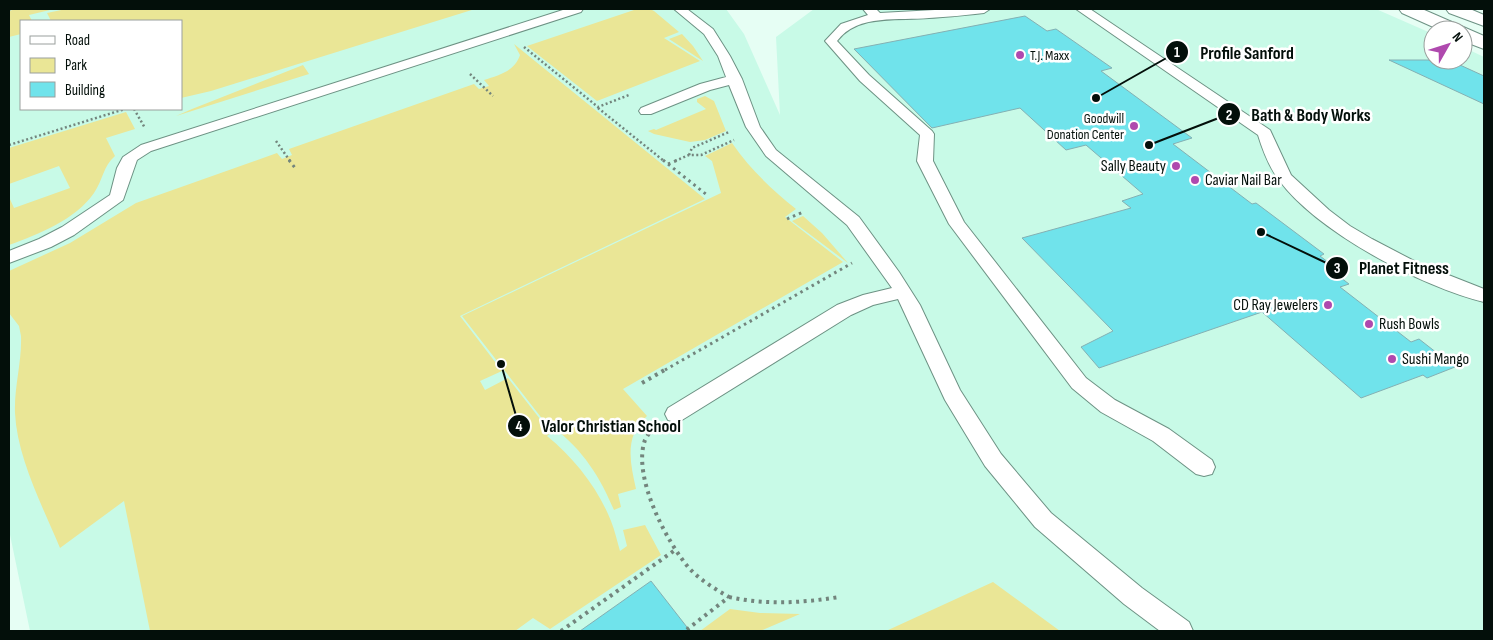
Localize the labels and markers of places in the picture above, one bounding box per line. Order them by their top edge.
callout: Profile Sanford [1165,36,1304,69]
place label: T.J. Maxx [1030,47,1070,64]
marker: T.J. Maxx [1014,49,1026,61]
callout: Bath & Body Works [1216,98,1381,131]
place label: Goodwill Donation Center [1047,110,1124,143]
marker: Goodwill Donation Center [1128,120,1140,132]
place label: Sally Beauty [1101,157,1166,176]
marker: Sally Beauty [1170,160,1182,172]
place label: Caviar Nail Bar [1205,171,1282,190]
marker: Caviar Nail Bar [1189,174,1201,186]
callout: Planet Fitness [1324,252,1459,285]
place label: CD Ray Jewelers [1233,296,1318,315]
marker: CD Ray Jewelers [1322,299,1334,311]
place label: Rush Bowls [1379,315,1440,334]
marker: Rush Bowls [1363,318,1375,330]
place label: Sushi Mango [1402,350,1469,369]
marker: Sushi Mango [1386,353,1398,365]
callout: Valor Christian School [506,409,691,442]

